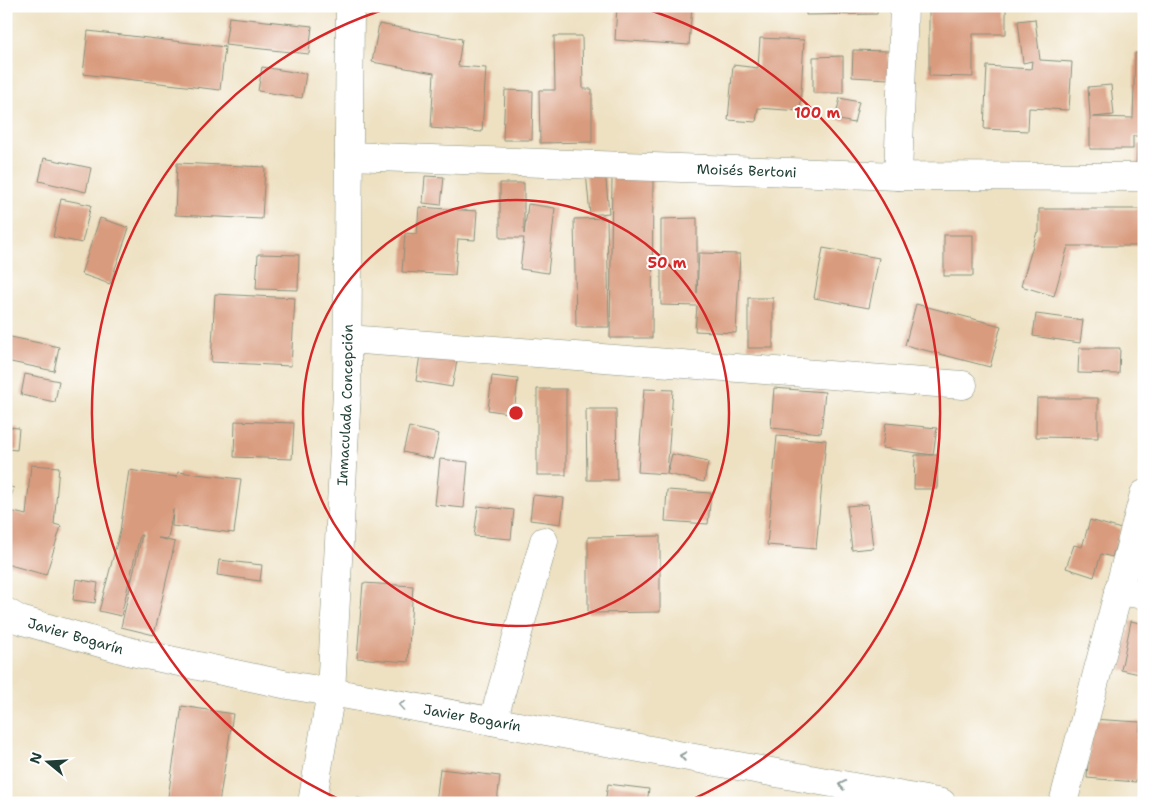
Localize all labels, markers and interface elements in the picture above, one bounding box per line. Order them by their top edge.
text: 100 m [794,103,840,123]
street label: Moisés Bertoni [696,160,797,181]
text: 50 m [648,253,687,273]
street label: Inmaculada Concepción [333,324,357,486]
centre of rings [507,404,525,422]
street label: Javier Bogarín [26,614,126,658]
one-way arrow [398,700,407,710]
street label: Javier Bogarín [422,700,523,735]
north arrow [22,736,72,786]
text: N [25,750,46,766]
one-way arrow [678,751,687,761]
one-way arrow [838,780,847,790]

